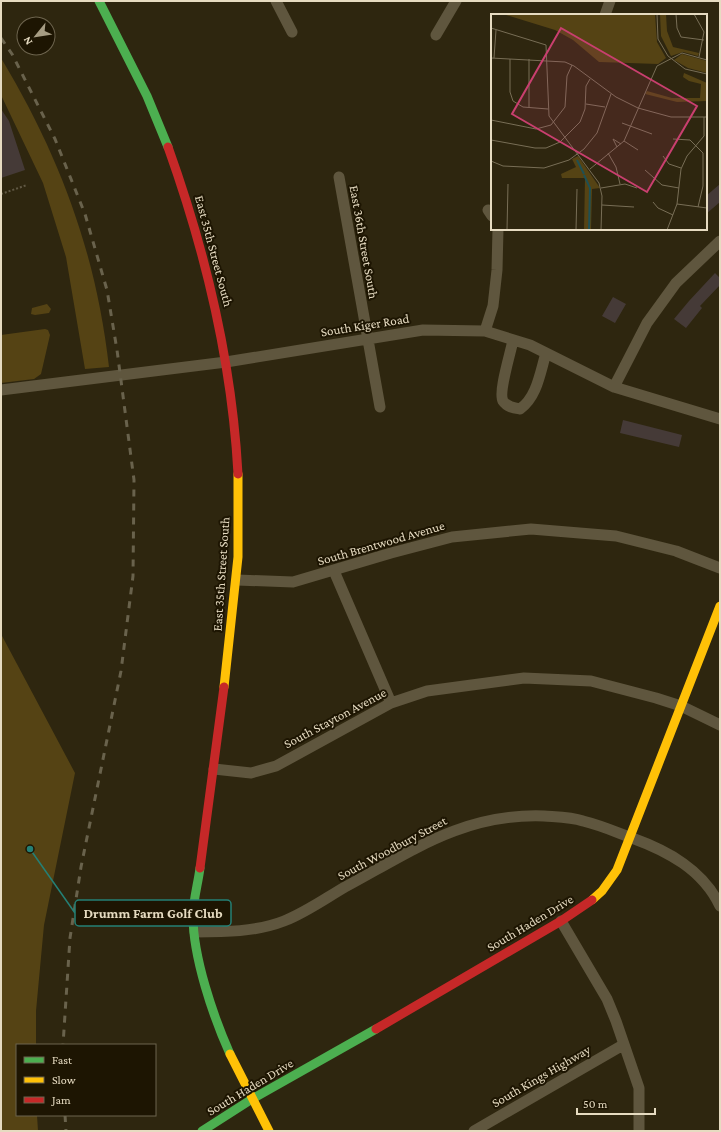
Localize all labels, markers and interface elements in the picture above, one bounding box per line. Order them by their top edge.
inset map [491,14,707,230]
north arrow [16,16,56,56]
text: N [20,34,34,47]
street label: East 36th Street South [347,184,381,300]
street label: East 35th Street South [192,194,236,308]
street label: South Kiger Road [320,311,410,339]
street label: East 35th Street South [210,516,232,632]
street label: South Brentwood Avenue [316,518,447,568]
street label: South Stayton Avenue [281,685,389,751]
street label: South Woodbury Street [335,813,450,883]
street label: South Haden Drive [484,891,576,955]
callout: Drumm Farm Golf Club [75,900,231,926]
text: Drumm Farm Golf Club [83,905,223,921]
street label: South Kings Highway [489,1041,594,1110]
legend [16,1044,156,1116]
text: Fast [52,1053,73,1067]
street label: South Haden Drive [204,1055,296,1119]
text: Slow [52,1073,76,1087]
scale bar [577,1090,655,1116]
text: Jam [51,1093,71,1107]
text: 50 m [583,1097,608,1111]

